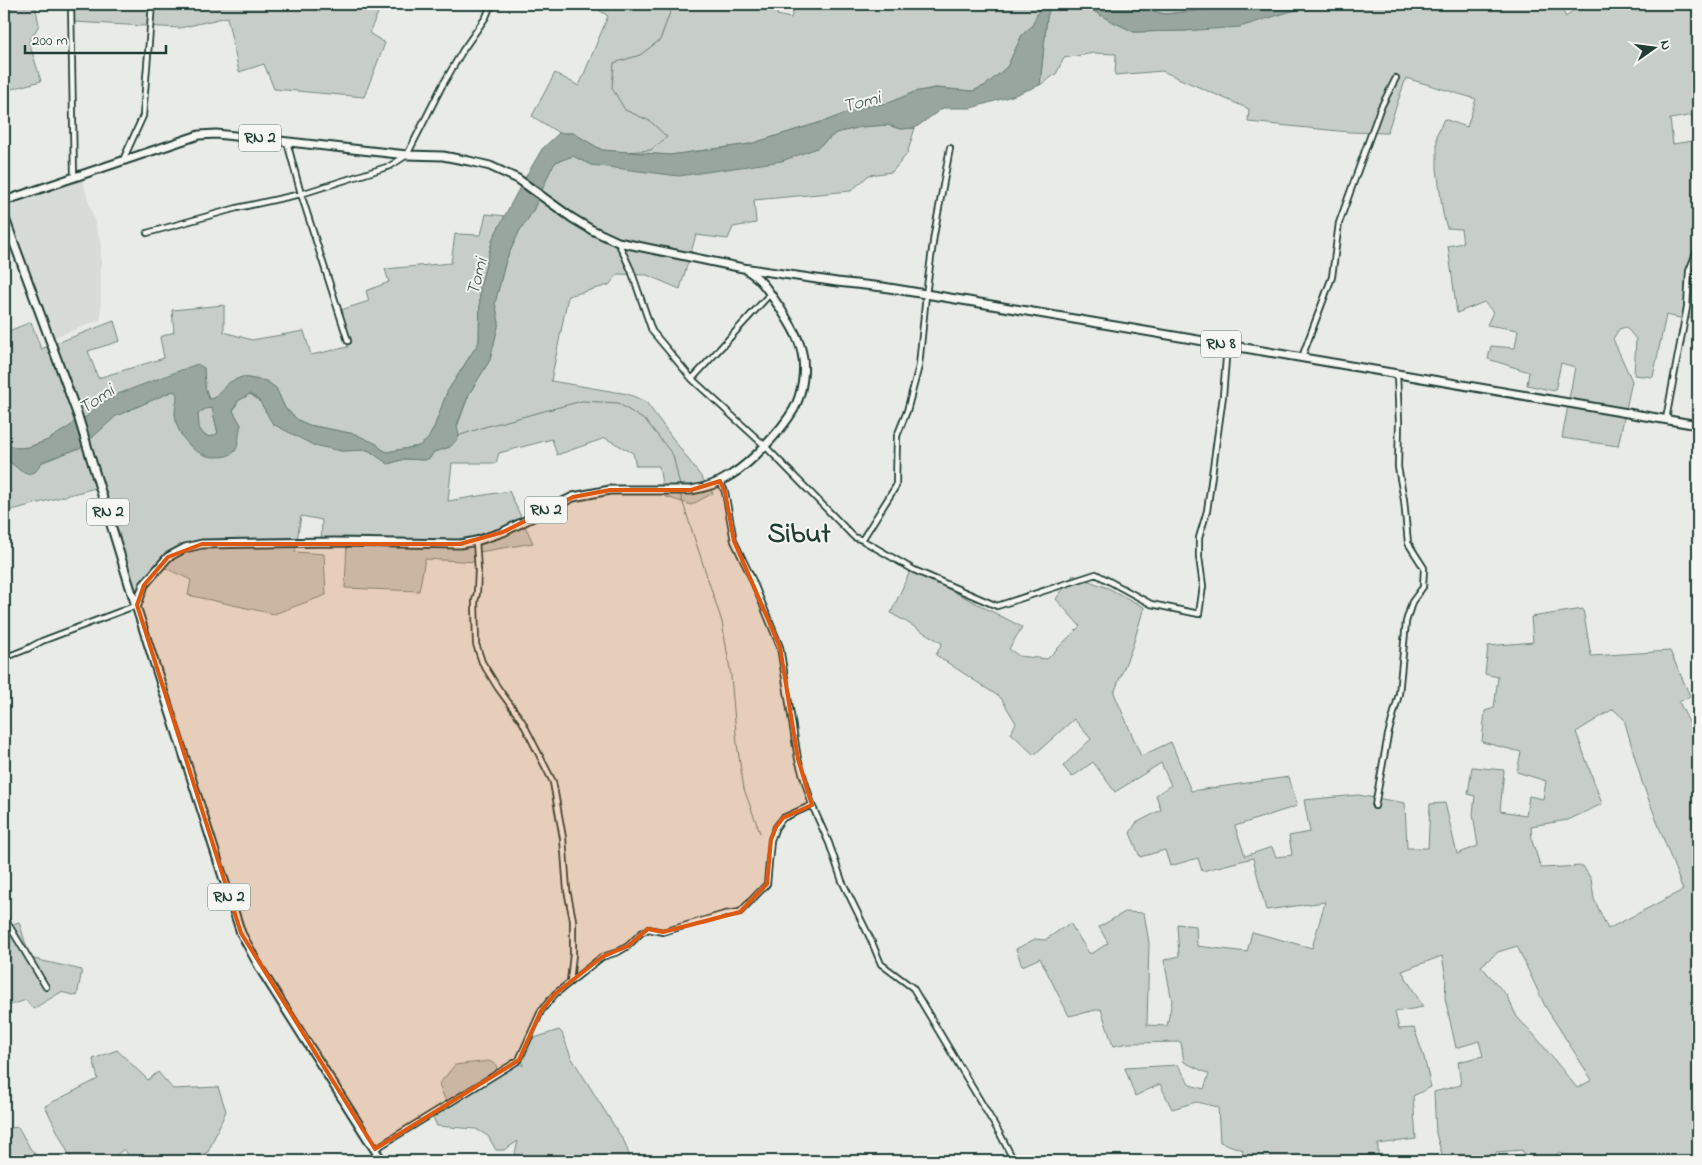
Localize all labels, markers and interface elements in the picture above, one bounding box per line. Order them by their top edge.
scale bar [25,22,166,54]
north arrow [1630,22,1680,72]
text: 200 m [32,30,68,52]
text: N [1654,38,1676,52]
water label: Tomi [840,85,885,121]
road number: RN 2 [239,125,281,152]
water label: Tomi [460,254,496,299]
road number: RN 8 [1201,330,1241,358]
water label: Tomi [74,377,122,422]
road number: RN 2 [525,496,567,524]
road number: RN 2 [87,498,129,526]
district label: Sibut [767,515,831,556]
road number: RN 2 [208,884,250,910]

